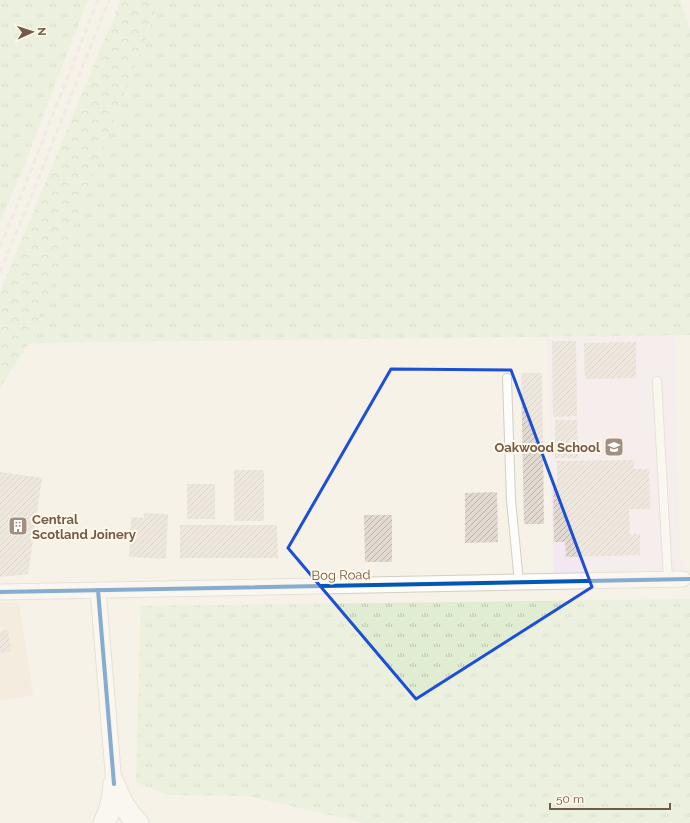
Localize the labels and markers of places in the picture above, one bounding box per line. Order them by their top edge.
school or university icon: Oakwood School [603,436,625,458]
place label: Oakwood School [495,440,601,455]
place label: Central Scotland Joinery [32,512,136,542]
building icon: Central Scotland Joinery [7,515,29,537]

